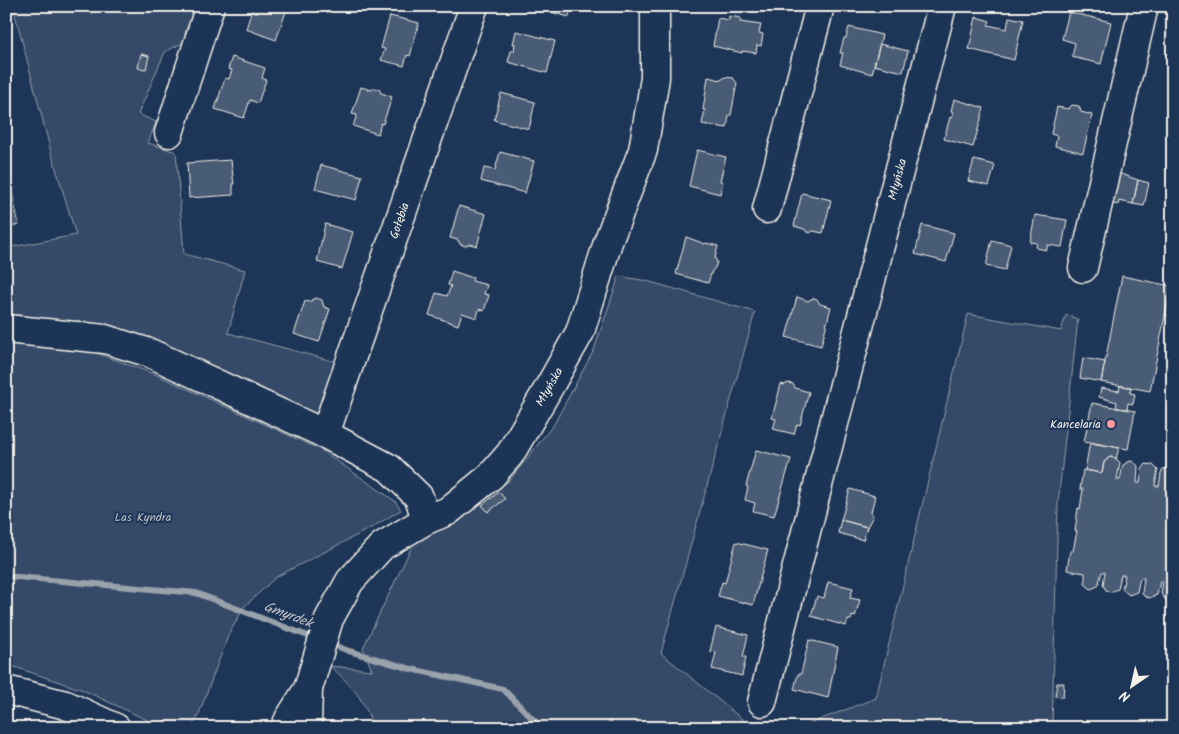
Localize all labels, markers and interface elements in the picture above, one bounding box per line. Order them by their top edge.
street label: Młyńska [883,156,912,202]
street label: Gołębia [384,200,415,241]
street label: Młyńska [530,364,568,410]
place label: Kancelaria [1050,415,1101,434]
marker: Kancelaria [1105,418,1117,430]
park label: Las Kyndra [115,508,172,527]
water label: Gmyrdek [260,596,318,635]
north arrow [1106,662,1156,712]
text: N [1115,684,1135,708]

